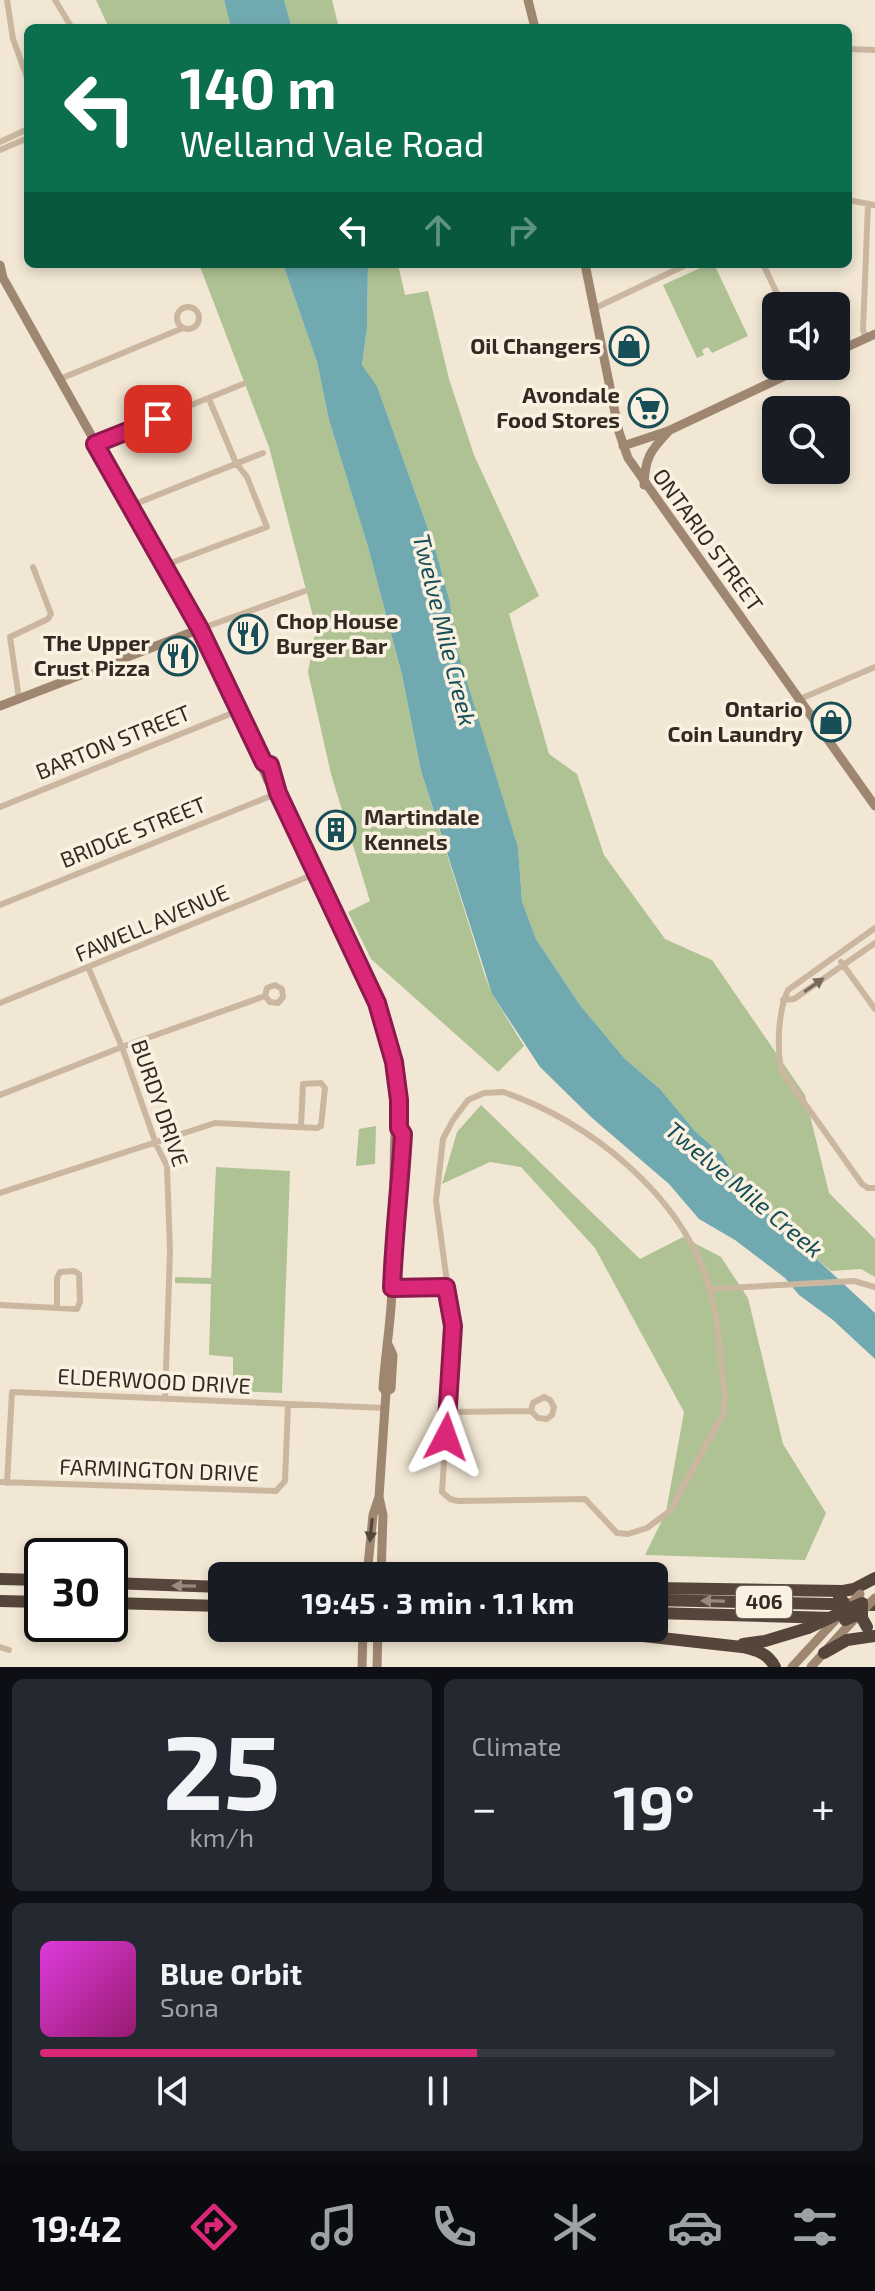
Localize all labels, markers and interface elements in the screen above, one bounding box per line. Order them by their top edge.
text: 140 m [180,53,337,120]
icon: left [48,56,152,160]
text: Welland Vale Road [180,121,484,164]
icon: left [332,208,376,252]
icon: ahead [416,208,460,252]
icon: right [500,208,544,252]
map controls [762,292,850,484]
button: sound [762,292,850,380]
shop icon: Oil Changers [608,325,650,367]
place label: Oil Changers [470,332,601,358]
place label: Avondale Food Stores [496,381,620,432]
pin [124,385,192,453]
supermarket icon: Avondale Food Stores [627,387,669,429]
button: search [762,396,850,484]
icon: arrive [136,397,180,441]
street label: ONTARIO STREET [648,463,770,616]
water label: Twelve Mile Creek [408,531,483,729]
place label: Chop House Burger Bar [276,607,398,658]
restaurant icon: Chop House Burger Bar [227,613,269,655]
place label: The Upper Crust Pizza [34,629,151,680]
restaurant icon: The Upper Crust Pizza [157,635,199,677]
place label: Ontario Coin Laundry [667,695,804,747]
street label: BARTON STREET [32,698,194,784]
shop icon: Ontario Coin Laundry [810,701,852,743]
street label: BRIDGE STREET [56,790,209,872]
place label: Martindale Kennels [364,803,480,854]
building icon: Martindale Kennels [315,809,357,851]
street label: FAWELL AVENUE [71,878,233,966]
one-way arrow [804,978,825,993]
street label: BURDY DRIVE [127,1036,195,1170]
water label: Twelve Mile Creek [660,1115,830,1263]
street label: ELDERWOOD DRIVE [57,1362,251,1398]
position arrow [404,1395,488,1479]
street label: FARMINGTON DRIVE [59,1453,259,1485]
one-way arrow [364,1518,377,1543]
speed limit sign: 30 [24,1538,128,1642]
one-way arrow [171,1579,196,1592]
text: 19:45 · 3 min · 1.1 km [302,1584,574,1620]
road number: 406 [736,1586,792,1618]
one-way arrow [700,1595,725,1607]
text: 25 [163,1706,281,1831]
text: Climate [472,1730,561,1761]
text: 19° [613,1770,695,1842]
text: − [472,1780,497,1833]
text: + [811,1780,835,1833]
text: km/h [189,1821,254,1852]
text: Blue Orbit [160,1955,302,1991]
text: Sona [160,1991,219,2022]
icon: previous [151,2069,195,2113]
icon: pause [416,2069,460,2113]
icon: next [681,2069,725,2113]
icon: directions [186,2199,242,2255]
icon: music [306,2199,362,2255]
icon: phone [426,2199,482,2255]
icon: climate [547,2199,603,2255]
icon: car [667,2199,723,2255]
icon: filters [787,2199,843,2255]
text: 19:42 [32,2206,122,2249]

